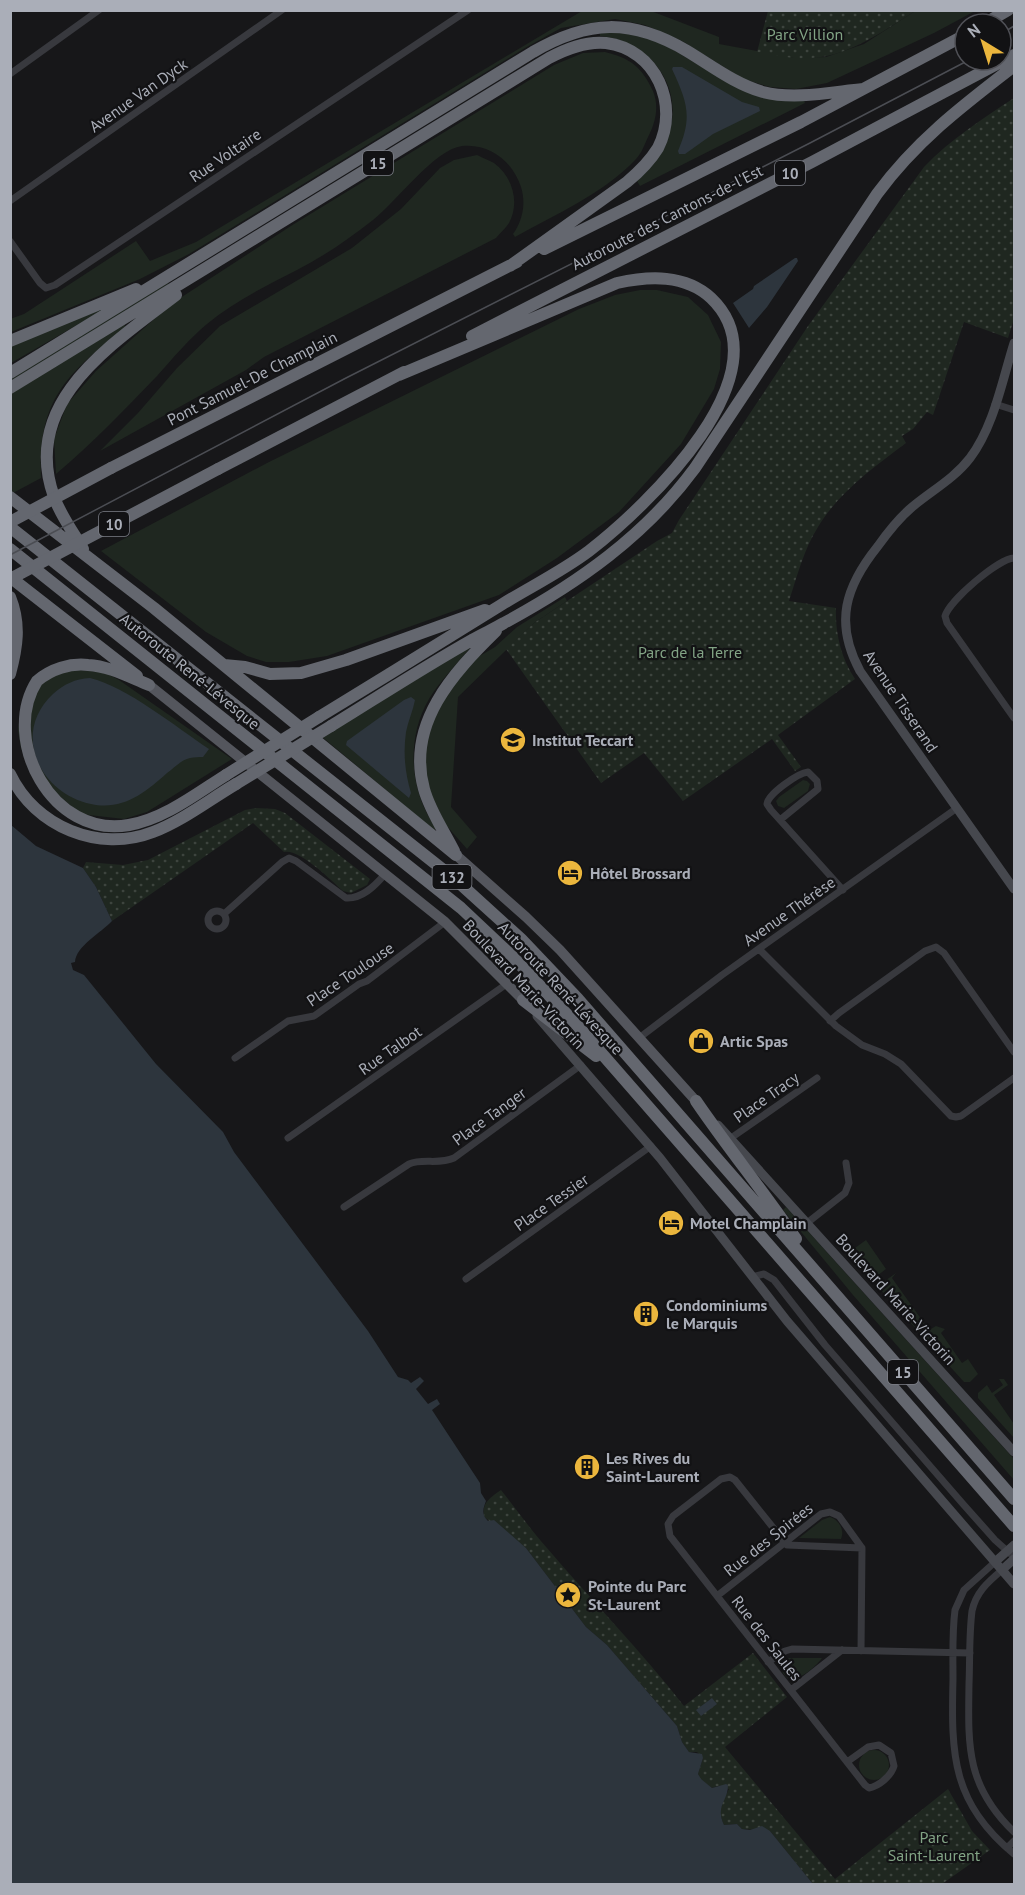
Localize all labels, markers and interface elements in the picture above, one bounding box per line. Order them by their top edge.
north arrow [953,12,1013,72]
text: N [963,19,984,41]
park label: Parc Villion [767,24,843,44]
street label: Avenue Van Dyck [85,54,191,136]
street label: Rue Voltaire [185,124,265,186]
road number: 15 [363,151,393,175]
street label: Autoroute des Cantons-de-l'Est [568,160,766,274]
road number: 10 [775,161,805,185]
street label: Pont Samuel-De Champlain [164,326,340,430]
road number: 10 [99,512,129,536]
street label: Autoroute René-Lévesque [116,608,264,734]
park label: Parc de la Terre [638,642,742,662]
street label: Avenue Tisserand [859,646,943,756]
school or university icon: Institut Teccart [498,725,528,755]
place label: Institut Teccart [532,730,634,750]
hotel icon: Hôtel Brossard [555,858,585,888]
place label: Hôtel Brossard [590,863,691,883]
road number: 132 [432,865,472,889]
street label: Avenue Thérèse [739,872,839,950]
street label: Boulevard Marie-Victorin [459,915,589,1053]
street label: Autoroute René-Lévesque [494,917,628,1059]
street label: Place Toulouse [303,937,397,1011]
street label: Rue Talbot [355,1021,426,1079]
shop icon: Artic Spas [686,1026,716,1056]
place label: Artic Spas [720,1031,788,1051]
street label: Place Tracy [729,1067,803,1127]
street label: Place Tanger [448,1082,530,1149]
street label: Place Tessier [510,1169,593,1235]
hotel icon: Motel Champlain [656,1208,686,1238]
place label: Motel Champlain [690,1213,806,1233]
street label: Boulevard Marie-Victorin [832,1229,960,1369]
place label: Condominiums le Marquis [666,1295,768,1333]
building icon: Condominiums le Marquis [631,1299,661,1329]
road number: 15 [888,1360,918,1384]
place label: Les Rives du Saint-Laurent [606,1448,700,1486]
building icon: Les Rives du Saint-Laurent [572,1452,602,1482]
street label: Rue des Spirées [719,1498,817,1580]
place label: Pointe du Parc St-Laurent [588,1576,686,1614]
place icon: Pointe du Parc St-Laurent [553,1580,583,1610]
street label: Rue des Saules [727,1591,807,1685]
park label: Parc Saint-Laurent [888,1827,981,1865]

